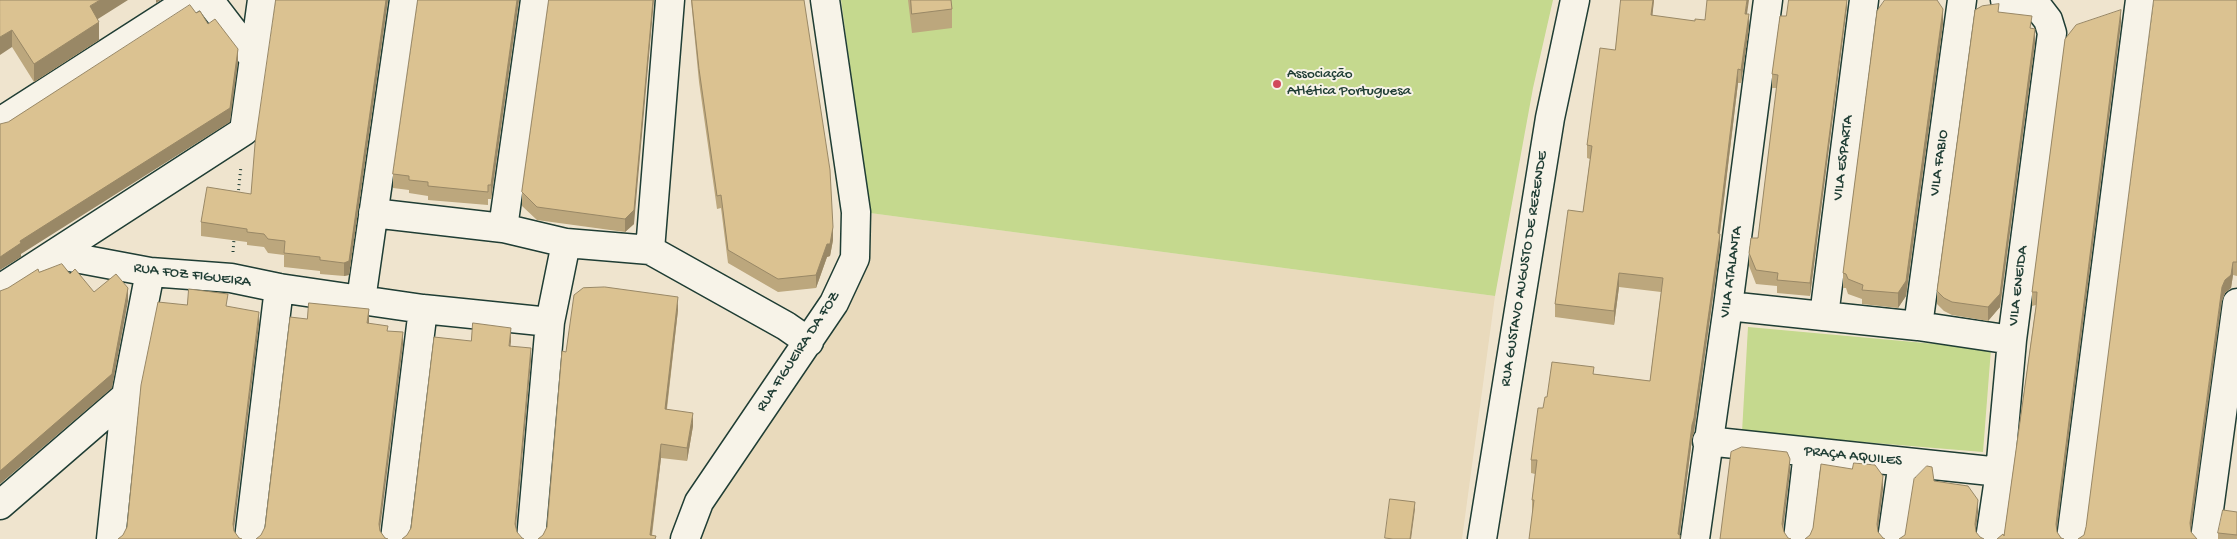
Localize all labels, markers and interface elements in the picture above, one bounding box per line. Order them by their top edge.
place label: Associação Atlética Portuguesa [1287,66,1411,101]
marker: Associação Atlética Portuguesa [1271,78,1283,90]
street label: VILA ESPARTA [1830,114,1858,202]
street label: VILA FABIO [1926,129,1954,197]
street label: RUA GUSTAVO AUGUSTO DE REZENDE [1497,150,1553,388]
street label: VILA ATALANTA [1717,225,1747,319]
street label: VILA ENEIDA [2005,245,2033,327]
street label: RUA FOZ FIGUEIRA [132,260,252,292]
street label: RUA FIGUEIRA DA FOZ [753,288,845,416]
street label: PRAÇA AQUILES [1803,443,1903,471]

